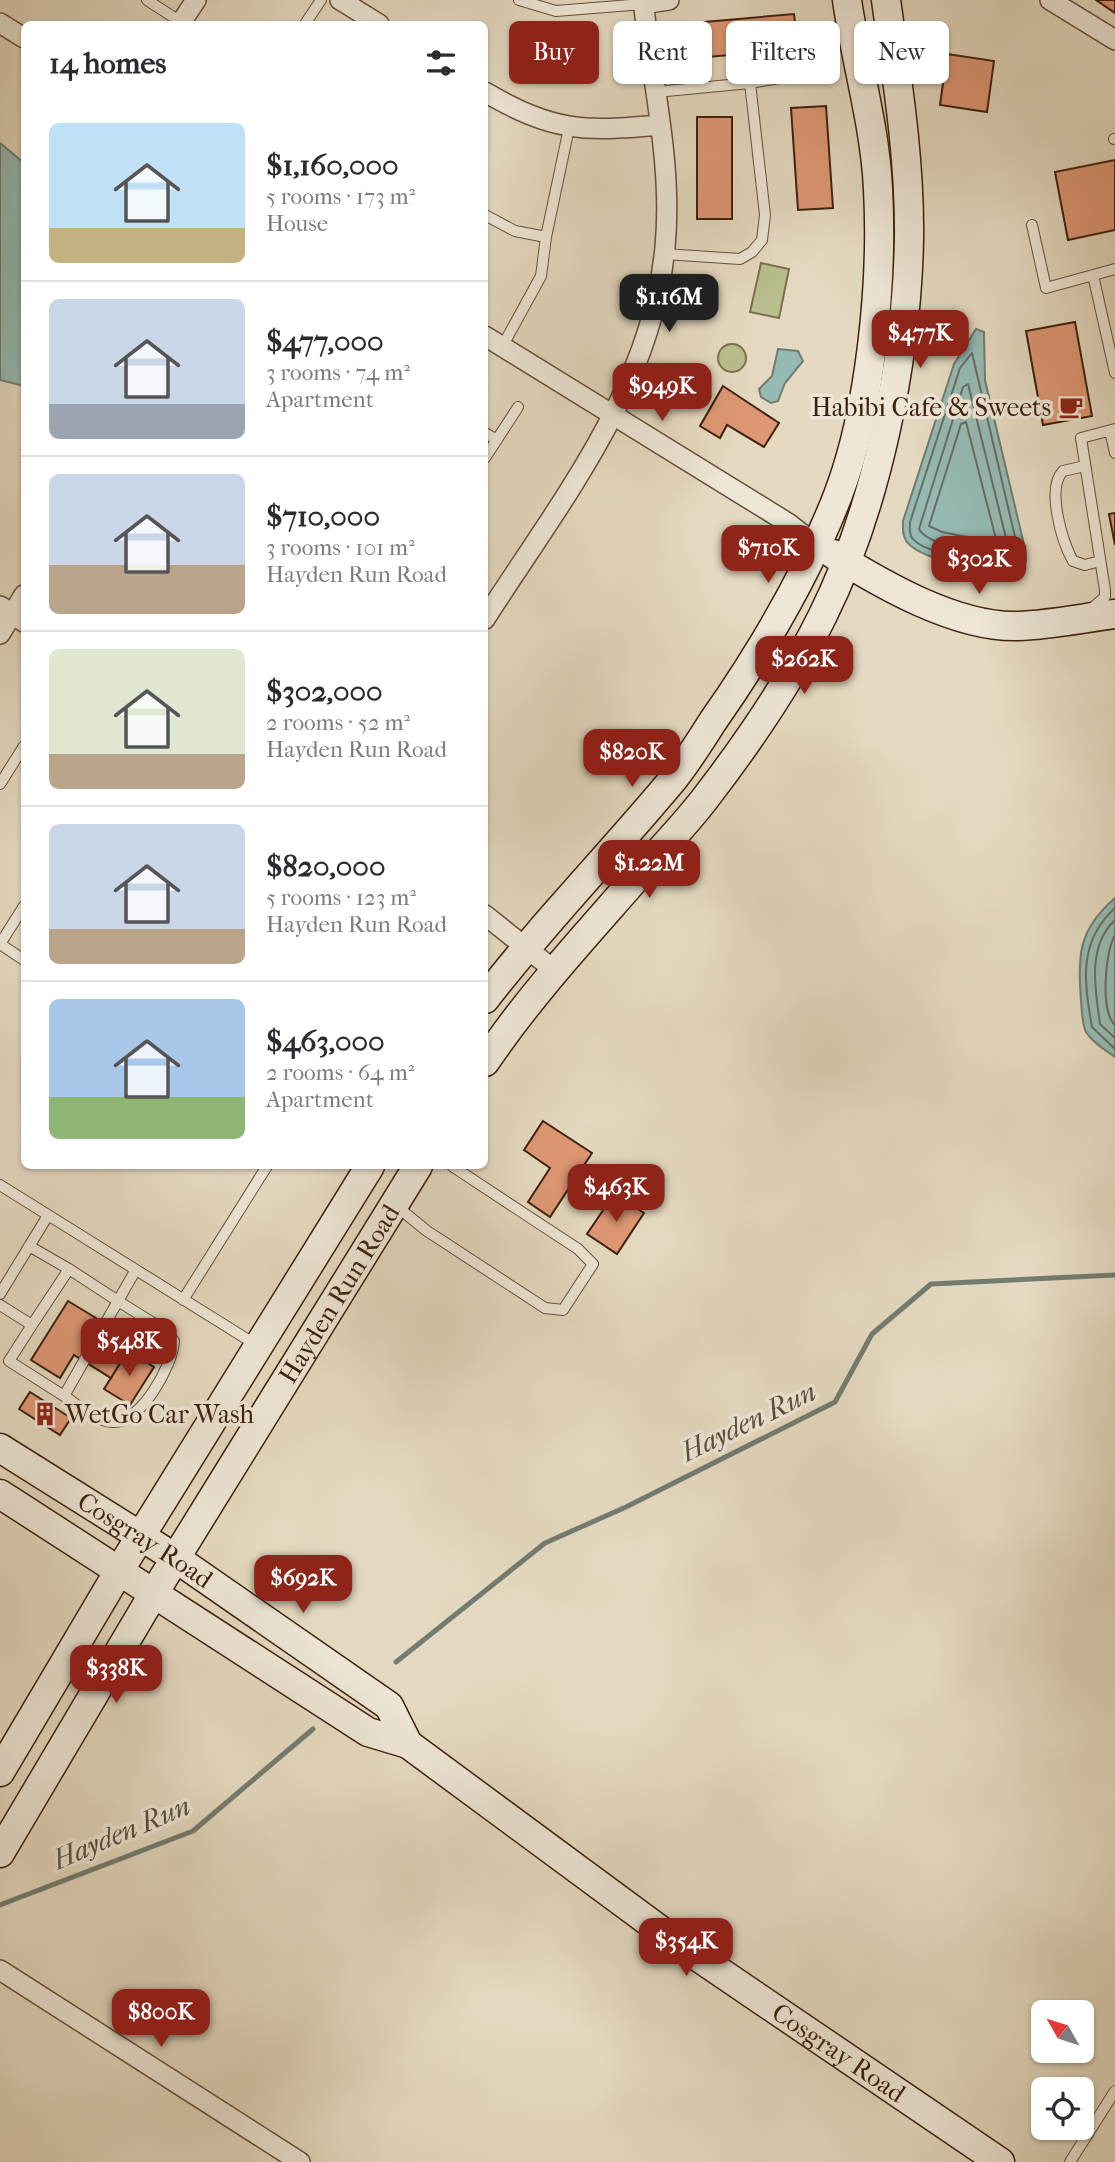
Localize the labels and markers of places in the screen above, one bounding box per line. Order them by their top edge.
pin: $1.16M [612,274,726,334]
pin: $477K [871,310,969,370]
pin: $949K [613,364,711,423]
place label: Habibi Cafe & Sweets [811,392,1051,423]
cafe icon: Habibi Cafe & Sweets [1057,393,1085,421]
pin: $710K [719,526,817,585]
pin: $302K [930,536,1028,596]
pin: $262K [755,636,853,696]
pin: $820K [583,730,681,789]
pin: $1.22M [592,841,706,900]
pin: $463K [567,1164,665,1224]
pin: $548K [80,1318,178,1378]
place label: WetGo Car Wash [64,1399,255,1430]
building icon: WetGo Car Wash [31,1400,59,1428]
pin: $692K [254,1556,352,1615]
pin: $338K [67,1646,165,1705]
pin: $354K [637,1918,735,1978]
pin: $800K [112,1990,210,2049]

